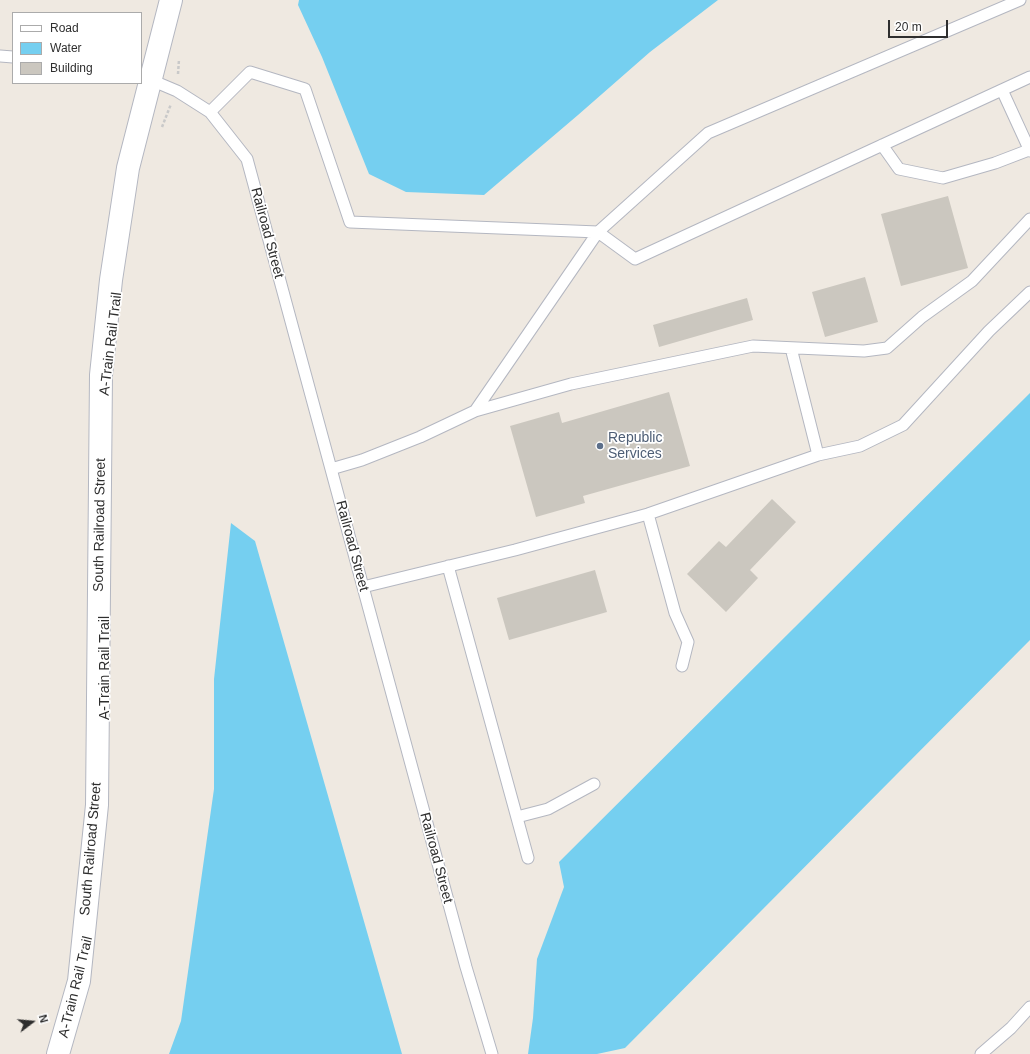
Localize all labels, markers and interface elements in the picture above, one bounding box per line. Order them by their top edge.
legend [12,12,142,84]
scale bar [890,12,950,38]
text: 20 m [895,20,922,34]
text: Road [50,21,79,35]
text: Water [50,41,82,55]
text: Building [50,61,93,75]
street label: Railroad Street [247,186,287,280]
street label: A-Train Rail Trail [96,291,126,397]
place label: Republic Services [608,430,662,462]
marker: Republic Services [595,441,605,451]
street label: South Railroad Street [90,458,110,592]
street label: Railroad Street [332,499,372,593]
street label: A-Train Rail Trail [97,616,113,720]
street label: South Railroad Street [77,782,105,916]
street label: Railroad Street [416,811,456,905]
street label: A-Train Rail Trail [55,935,97,1039]
north arrow [12,1002,52,1042]
text: N [37,1013,50,1024]

